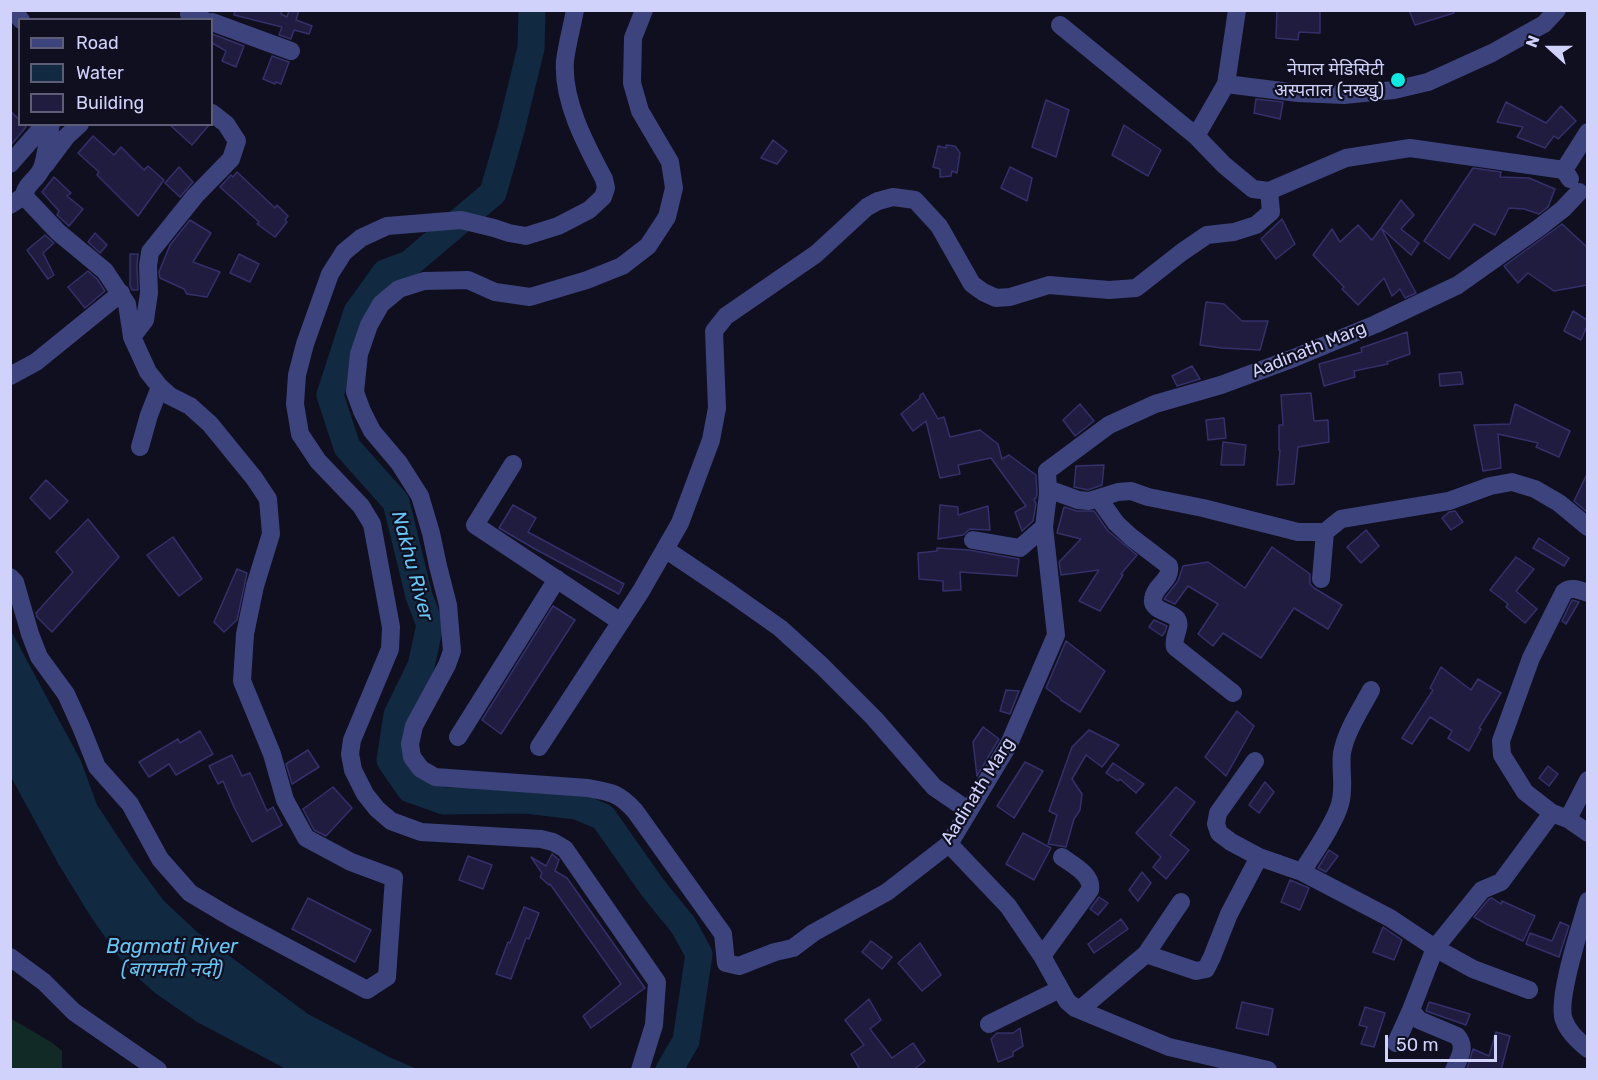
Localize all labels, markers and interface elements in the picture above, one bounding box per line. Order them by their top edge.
legend [18,18,213,126]
north arrow [1520,18,1580,78]
text: Road [76,32,119,54]
text: N [1522,33,1544,50]
place label: नेपाल मेडिसिटी अस्पताल (नख्खु) [1274,59,1384,101]
text: Water [76,62,124,84]
marker: नेपाल मेडिसिटी अस्पताल (नख्खु) [1389,71,1407,89]
text: Building [76,92,144,114]
street label: Aadinath Marg [1248,317,1370,383]
water label: Nakhu River [386,508,438,624]
street label: Aadinath Marg [937,734,1019,848]
water label: Bagmati River (बागमती नदी) [106,935,238,982]
scale bar [1388,1023,1500,1061]
text: 50 m [1396,1034,1439,1056]

